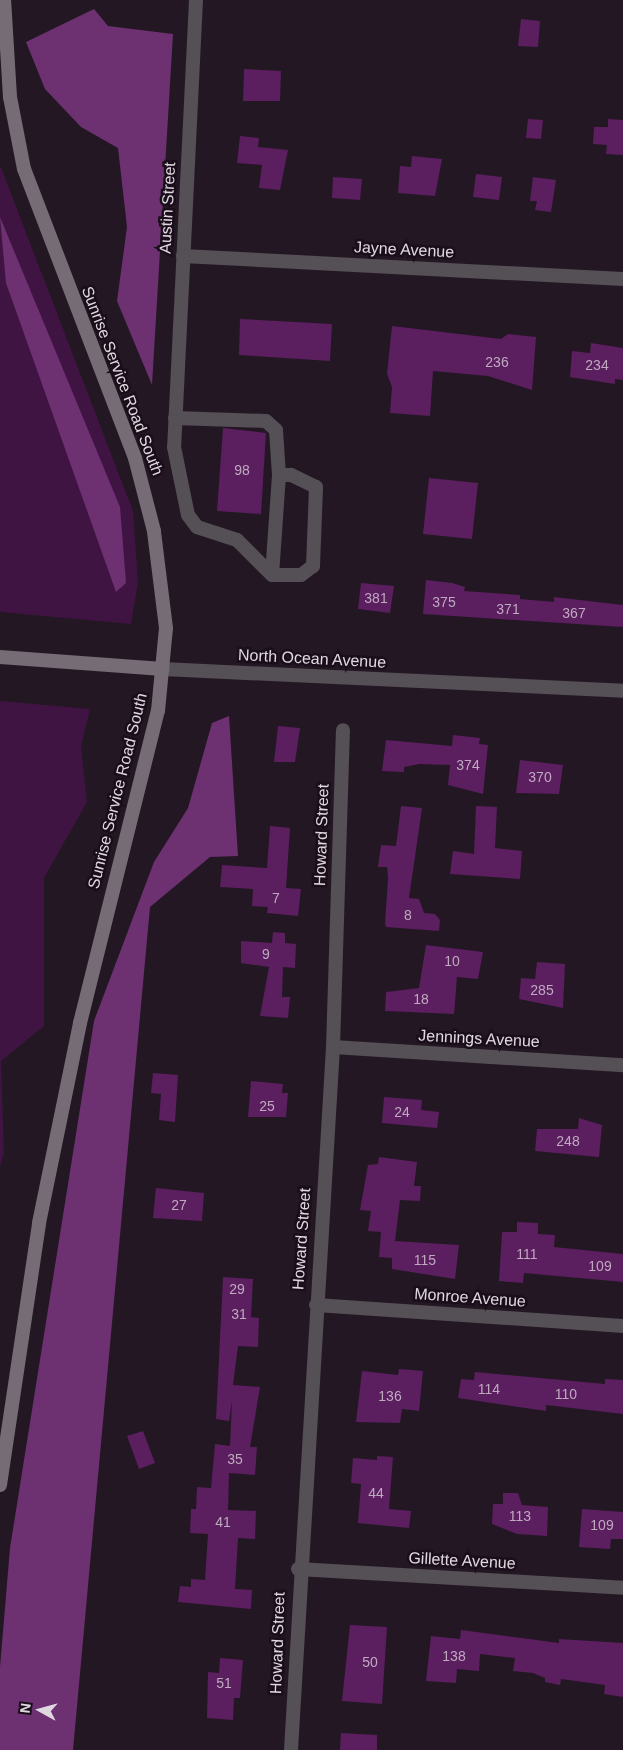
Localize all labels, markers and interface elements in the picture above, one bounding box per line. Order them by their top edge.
street label: Austin Street [156,162,180,254]
street label: Jayne Avenue [353,238,455,262]
street label: Sunrise Service Road South [77,284,167,478]
house number: 236 [485,354,509,370]
house number: 234 [585,357,609,373]
house number: 98 [234,462,250,478]
house number: 381 [364,590,388,606]
house number: 375 [432,594,456,610]
house number: 371 [496,601,520,617]
house number: 367 [562,605,586,621]
street label: North Ocean Avenue [237,646,387,672]
street label: Sunrise Service Road South [84,691,152,891]
house number: 374 [456,757,480,773]
house number: 370 [528,769,552,785]
street label: Howard Street [311,784,333,886]
house number: 7 [272,890,280,906]
house number: 8 [404,907,412,923]
house number: 9 [262,946,270,962]
house number: 10 [444,953,460,969]
house number: 285 [530,982,554,998]
house number: 18 [413,991,429,1007]
street label: Jennings Avenue [417,1026,541,1052]
house number: 25 [259,1098,275,1114]
house number: 24 [394,1104,410,1120]
house number: 248 [556,1133,580,1149]
street label: Howard Street [289,1187,315,1291]
house number: 27 [171,1197,187,1213]
house number: 111 [516,1246,538,1262]
house number: 115 [414,1252,436,1268]
house number: 109 [588,1258,612,1274]
house number: 29 [229,1281,245,1297]
street label: Monroe Avenue [413,1284,527,1312]
house number: 31 [231,1306,247,1322]
house number: 114 [478,1381,500,1397]
house number: 110 [555,1386,577,1402]
house number: 136 [378,1388,402,1404]
house number: 35 [227,1451,243,1467]
house number: 44 [368,1485,384,1501]
house number: 113 [509,1508,531,1524]
house number: 41 [215,1514,231,1530]
house number: 109 [590,1517,614,1533]
street label: Gillette Avenue [407,1549,517,1573]
street label: Howard Street [267,1592,289,1694]
house number: 138 [442,1648,466,1664]
house number: 50 [362,1654,378,1670]
house number: 51 [216,1675,232,1691]
north arrow [15,1685,65,1735]
text: N [17,1702,34,1714]

